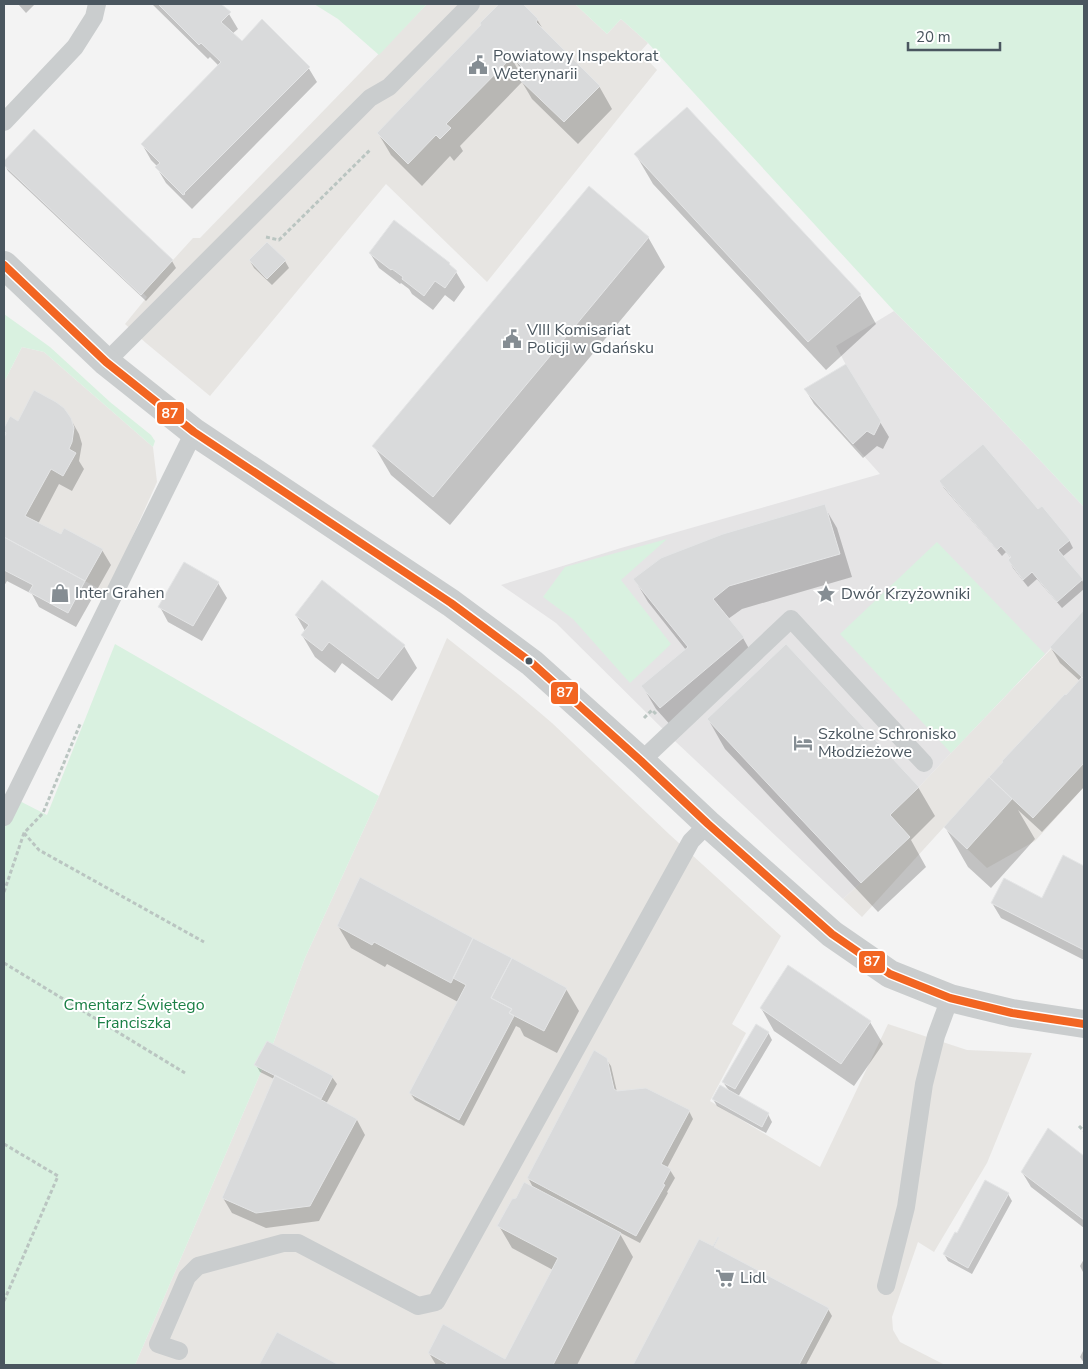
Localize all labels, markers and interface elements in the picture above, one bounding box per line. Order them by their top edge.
scale bar [908,20,1000,52]
text: 20 m [916,27,951,47]
place label: Powiatowy Inspektorat Weterynarii [493,45,659,85]
public building icon: Powiatowy Inspektorat Weterynarii [467,54,489,76]
place label: VIII Komisariat Policji w Gdańsku [526,319,654,359]
public building icon: VIII Komisariat Policji w Gdańsku [501,328,523,350]
line badge: 87 [156,401,185,425]
text: 87 [162,404,178,423]
shop icon: Inter Grahen [49,582,71,604]
place label: Inter Grahen [75,582,165,604]
place icon: Dwór Krzyżowniki [815,583,837,605]
place label: Dwór Krzyżowniki [841,583,970,605]
unlabelled marker [524,656,534,666]
line badge: 87 [550,681,579,705]
text: 87 [557,683,573,702]
place label: Szkolne Schronisko Młodzieżowe [818,723,957,763]
hotel icon: Szkolne Schronisko Młodzieżowe [792,732,814,754]
line badge: 87 [858,950,886,974]
text: 87 [864,952,880,971]
park label: Cmentarz Świętego Franciszka [63,994,205,1034]
supermarket icon: Lidl [714,1267,736,1289]
place label: Lidl [740,1267,767,1289]

